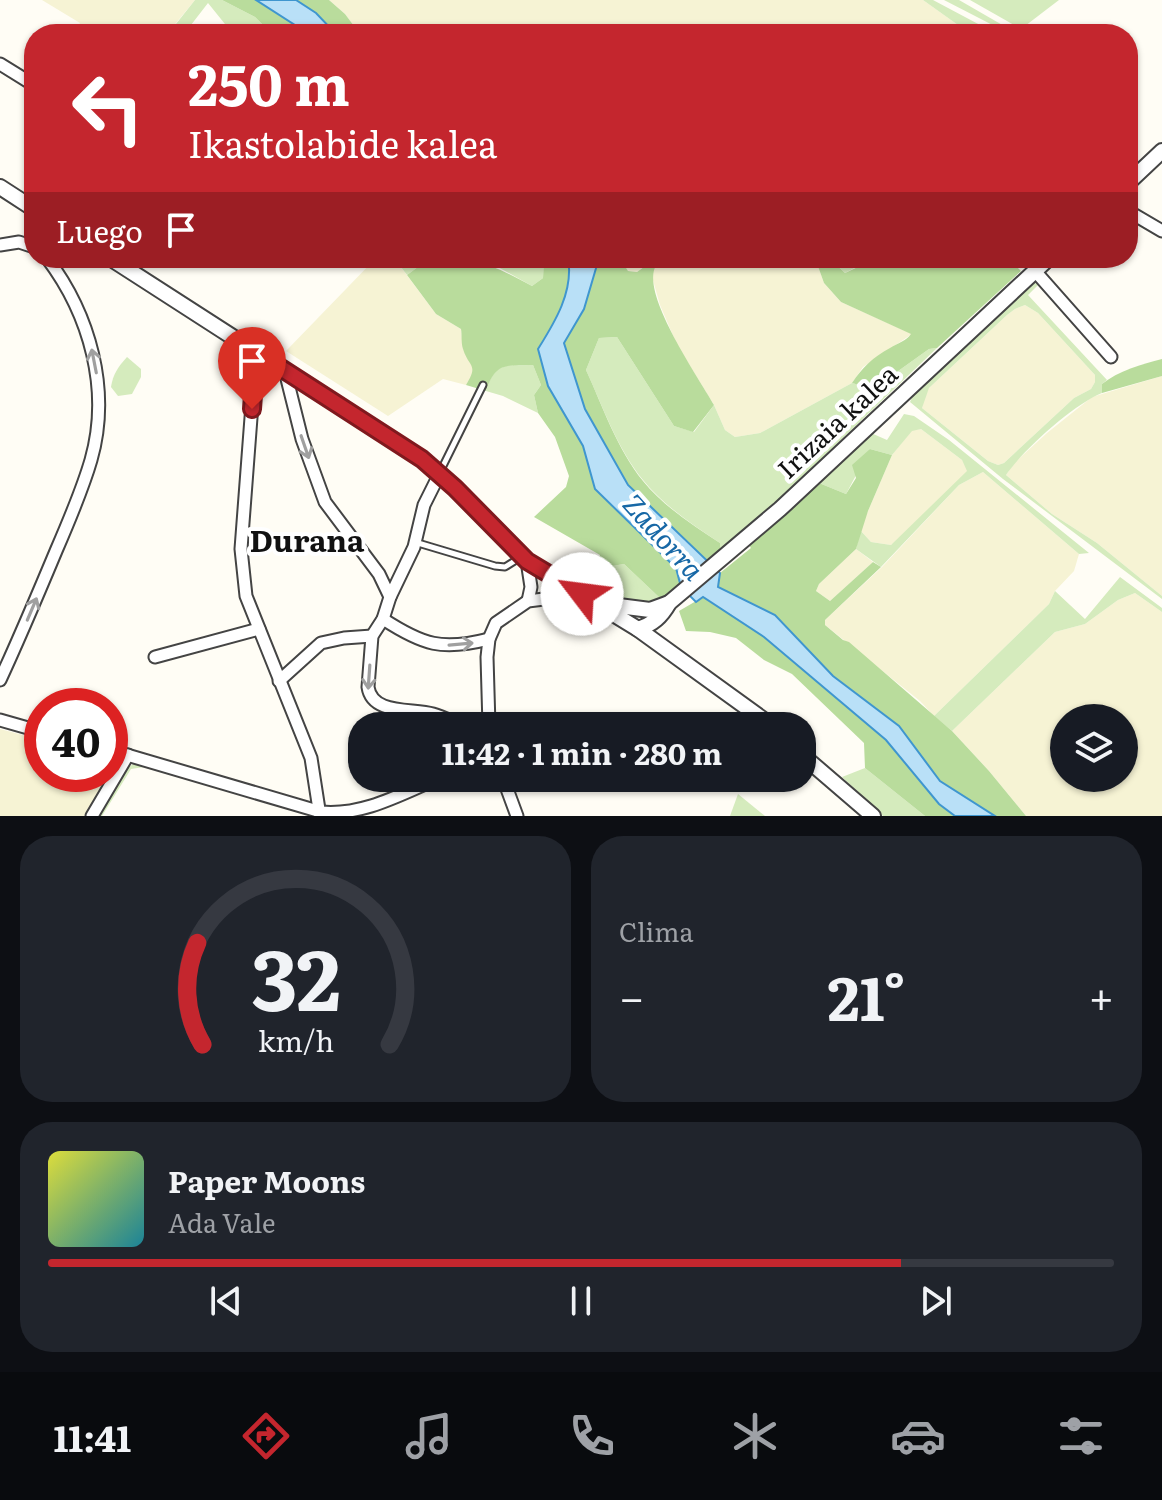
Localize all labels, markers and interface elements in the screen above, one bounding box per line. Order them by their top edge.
text: 250 m [188,40,350,123]
icon: left [56,56,160,160]
text: Ikastolabide kalea [188,116,497,169]
text: Luego [56,208,143,252]
icon: arrive [159,208,203,252]
pin [218,327,286,409]
icon: arrive [230,339,274,383]
one-way arrow [86,349,101,375]
street label: Irizaia kalea [767,354,905,486]
one-way arrow [299,434,314,459]
water label: Zadorra [614,483,715,589]
district label: Durana [250,517,365,561]
position arrow [540,552,624,636]
one-way arrow [26,597,41,622]
one-way arrow [447,636,474,651]
one-way arrow [361,663,376,690]
speed limit sign: 40 [24,688,128,792]
map controls [1050,704,1138,792]
button: layers [1050,704,1138,792]
text: 11:42 · 1 min · 280 m [442,730,722,774]
text: Clima [619,911,694,950]
text: 32 [251,913,340,1037]
text: 21° [827,950,906,1039]
text: − [619,962,645,1028]
text: + [1088,962,1114,1028]
text: km/h [257,1018,334,1061]
text: Paper Moons [168,1158,365,1202]
text: Ada Vale [168,1202,275,1241]
icon: previous [204,1279,248,1323]
icon: pause [559,1279,603,1323]
icon: next [914,1279,958,1323]
icon: directions [238,1408,294,1464]
icon: music [401,1408,457,1464]
icon: phone [564,1408,620,1464]
icon: climate [727,1408,783,1464]
icon: car [890,1408,946,1464]
icon: filters [1053,1408,1109,1464]
text: 11:41 [53,1410,131,1463]

